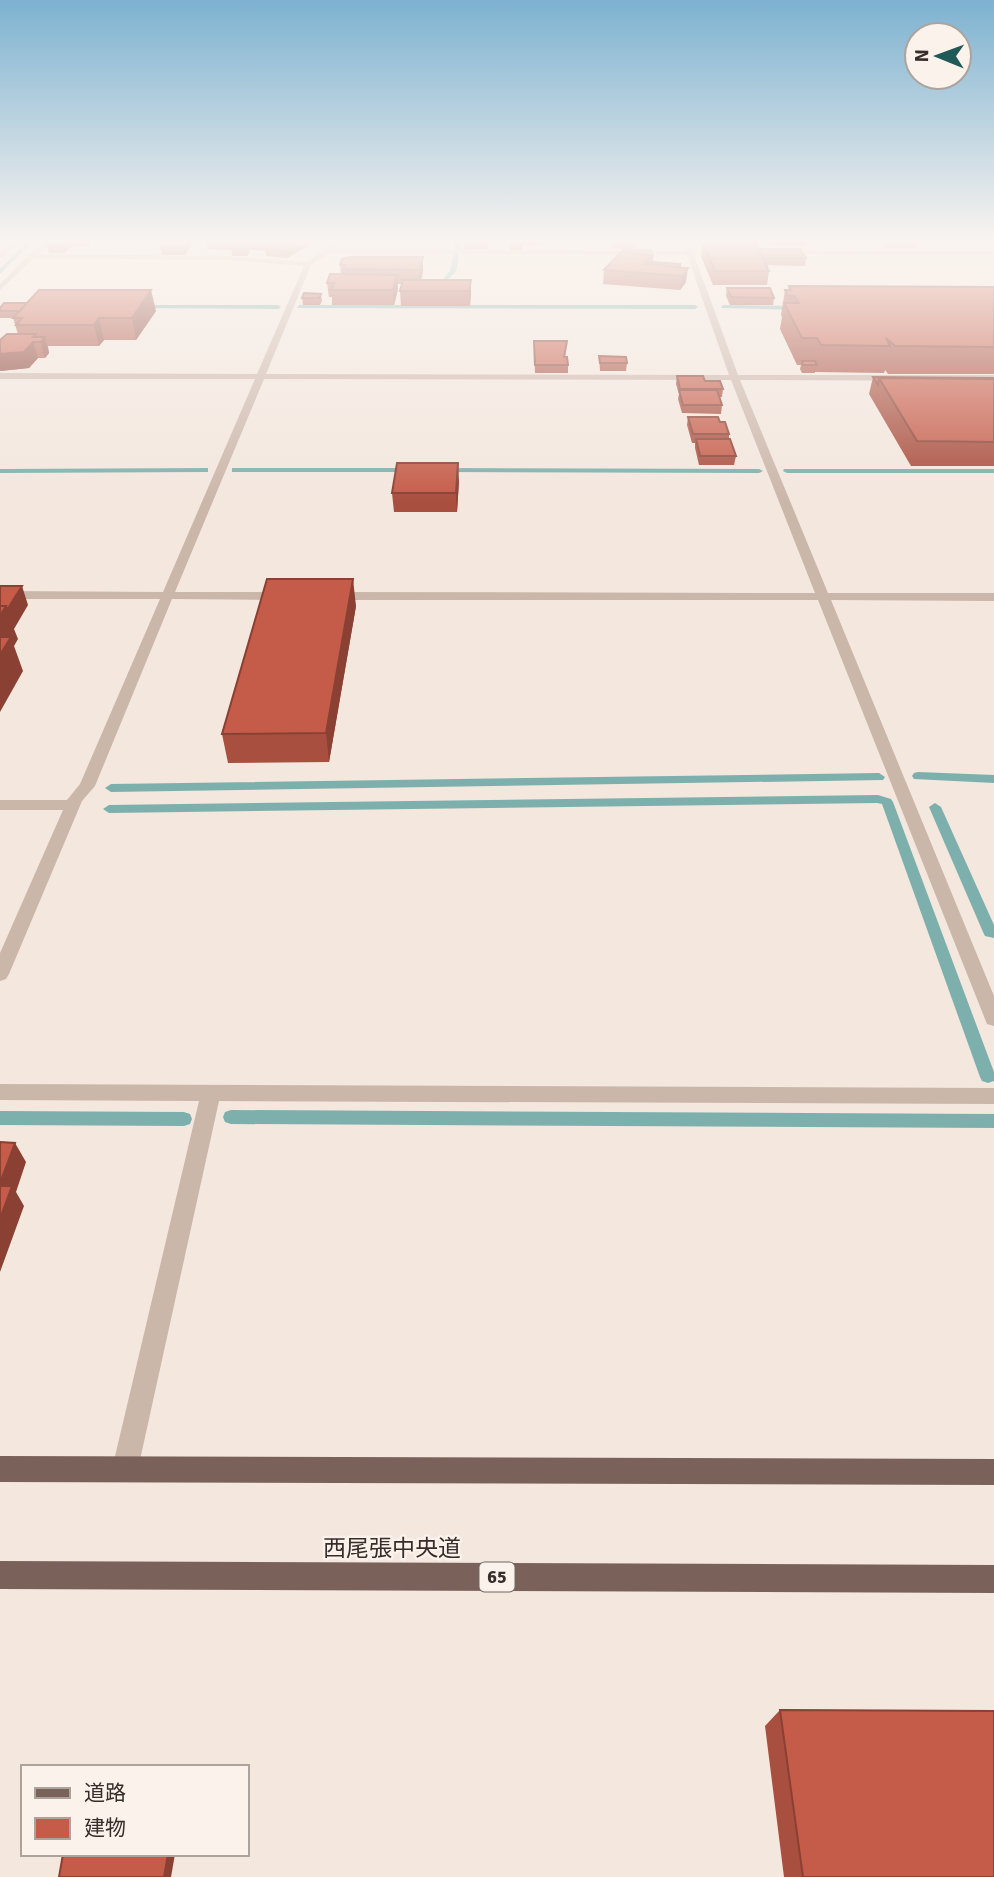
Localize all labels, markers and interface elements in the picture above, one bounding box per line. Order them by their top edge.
north arrow [903,21,973,91]
text: N [910,49,934,63]
street label: 西尾張中央道 [323,1534,461,1563]
road number: 65 [480,1562,514,1592]
legend [21,1765,248,1856]
text: 道路 [84,1780,126,1806]
text: 建物 [84,1815,126,1841]

